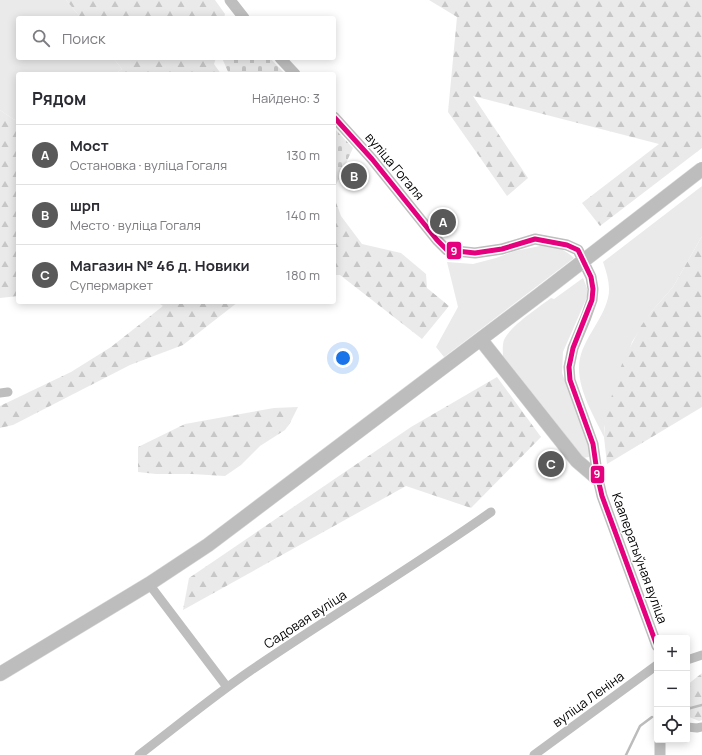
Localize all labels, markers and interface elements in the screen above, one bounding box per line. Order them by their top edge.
search box [16,16,336,60]
icon: search [30,27,52,49]
text: Поиск [62,28,106,49]
text: Рядом [32,87,86,110]
text: Найдено: 3 [252,89,320,107]
street label: вуліца Гогаля [361,128,429,204]
text: Мост [70,135,109,156]
text: A [41,146,49,164]
text: 130 m [286,146,320,164]
text: Остановка · вуліца Гогаля [70,156,227,174]
pin: B [341,161,367,191]
text: шрп [70,195,100,216]
text: B [41,206,49,224]
text: 140 m [286,206,320,224]
pin: A [430,207,456,237]
text: Место · вуліца Гогаля [70,216,201,234]
line badge: 9 [446,241,462,260]
text: 9 [451,243,458,258]
text: Магазин № 46 д. Новики [70,255,250,276]
text: C [40,266,50,284]
text: 180 m [286,266,320,284]
text: Супермаркет [70,276,153,294]
your location [333,348,353,368]
pin: C [538,449,564,479]
line badge: 9 [590,465,605,484]
text: 9 [594,466,601,481]
street label: Кааператыўная вуліца [608,490,672,626]
street label: Садовая вуліца [260,586,350,652]
map controls [654,635,690,743]
button: + [654,635,690,671]
street label: вуліца Леніна [549,667,627,731]
button: − [654,671,690,707]
button: locate [654,707,690,743]

